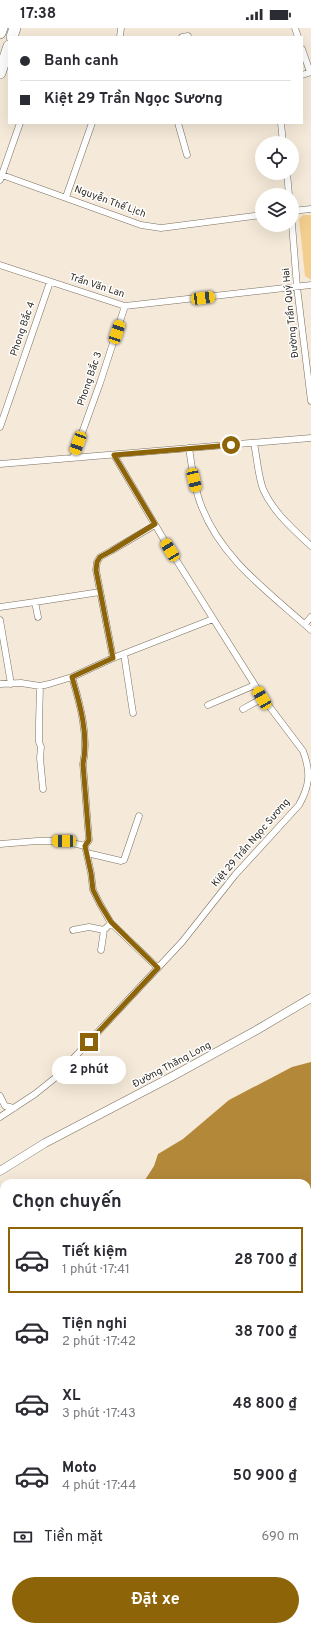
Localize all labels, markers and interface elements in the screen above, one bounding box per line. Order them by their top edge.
text: 17:38 [20,5,56,24]
text: Banh canh [44,52,119,71]
text: Kiệt 29 Trần Ngọc Sương [44,90,223,109]
map controls [255,136,299,232]
button: locate [255,136,299,180]
street label: Nguyễn Thế Lịch [72,183,148,221]
button: layers [255,188,299,232]
street label: Đường Trần Quý Hai [280,267,302,359]
street label: Trần Văn Lan [68,271,126,301]
car [190,291,216,305]
street label: Phong Bắc 4 [8,300,38,358]
car [108,319,126,345]
street label: Phong Bắc 3 [75,350,105,408]
car [68,430,88,456]
route start [222,436,240,454]
car [185,467,203,493]
car [159,537,181,563]
car [251,685,273,711]
street label: Kiệt 29 Trần Ngọc Sương [209,796,293,890]
car [52,835,76,847]
route end [80,1033,98,1051]
street label: Đường Thăng Long [131,1039,213,1091]
callout: 2 phút [52,1056,126,1084]
text: 2 phút [69,1062,109,1078]
text: Chọn chuyến [12,1191,122,1214]
icon: car [14,1242,50,1278]
text: Tiết kiệm [62,1243,127,1262]
text: 28 700 ₫ [234,1251,297,1270]
text: 1 phút · 17:41 [62,1262,130,1278]
icon: car [14,1314,50,1350]
text: Tiện nghi [62,1315,127,1334]
text: 38 700 ₫ [235,1323,297,1342]
text: 2 phút · 17:42 [62,1334,136,1350]
icon: car [14,1386,50,1422]
text: XL [62,1387,80,1406]
text: 48 800 ₫ [233,1395,297,1414]
text: 3 phút · 17:43 [62,1406,136,1422]
icon: car [14,1458,50,1494]
text: Moto [62,1459,97,1478]
text: 50 900 ₫ [233,1467,297,1486]
text: 4 phút · 17:44 [62,1478,136,1494]
icon: cash [12,1526,34,1548]
text: Tiền mặt [44,1528,103,1547]
text: 690 m [262,1529,299,1545]
button: Đặt xe [12,1577,299,1623]

